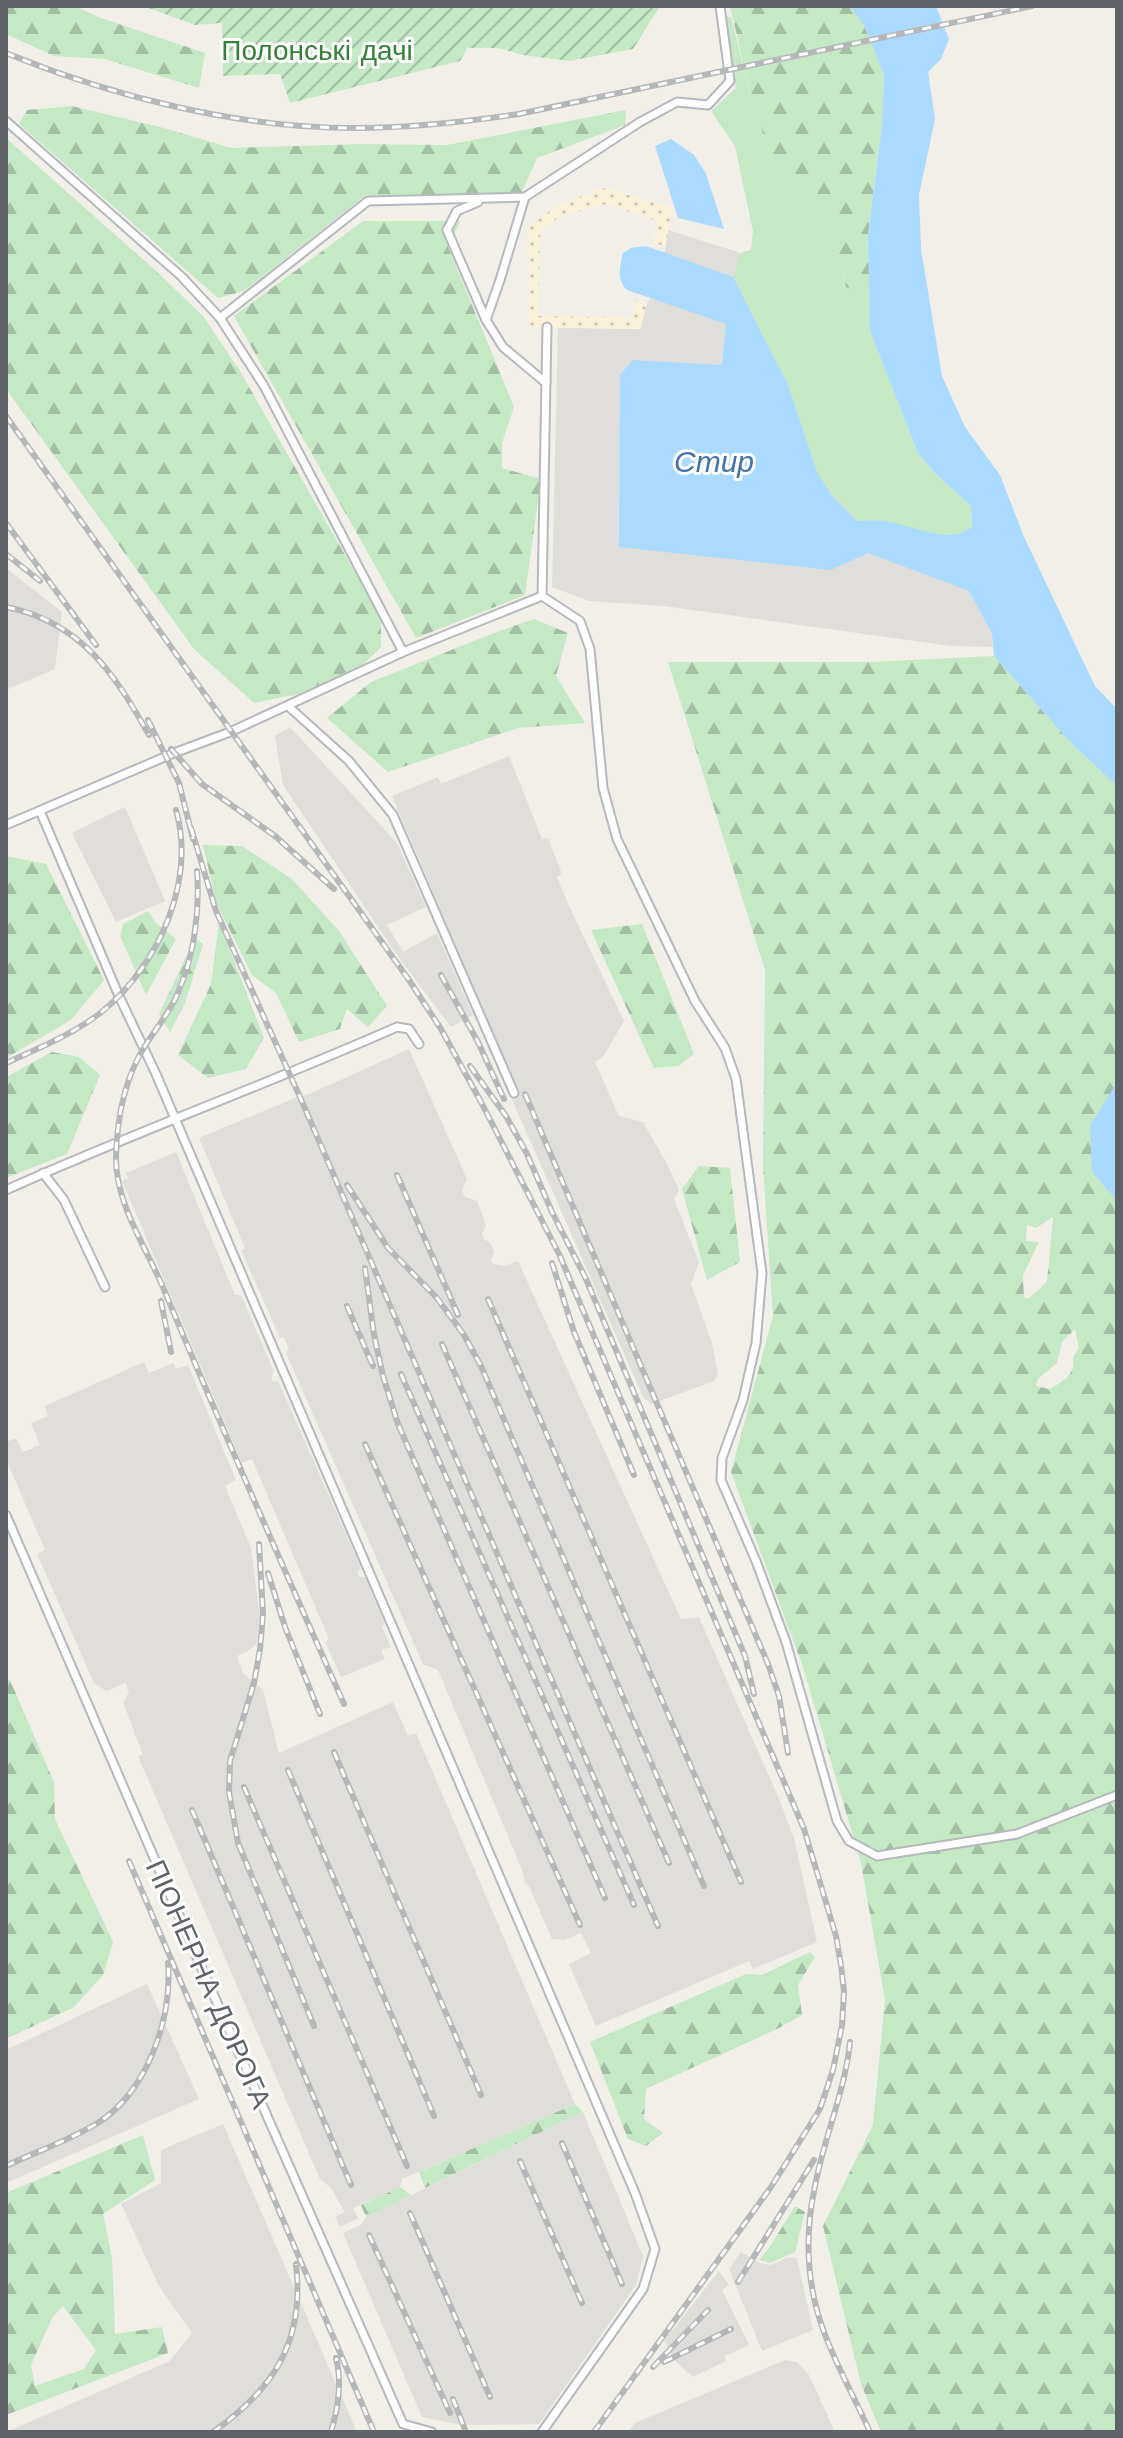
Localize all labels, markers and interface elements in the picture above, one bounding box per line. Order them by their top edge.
park label: Полонські дачі [221,34,413,67]
water label: Стир [674,444,754,479]
street label: ПІОНЕРНА ДОРОГА [139,1855,278,2114]

